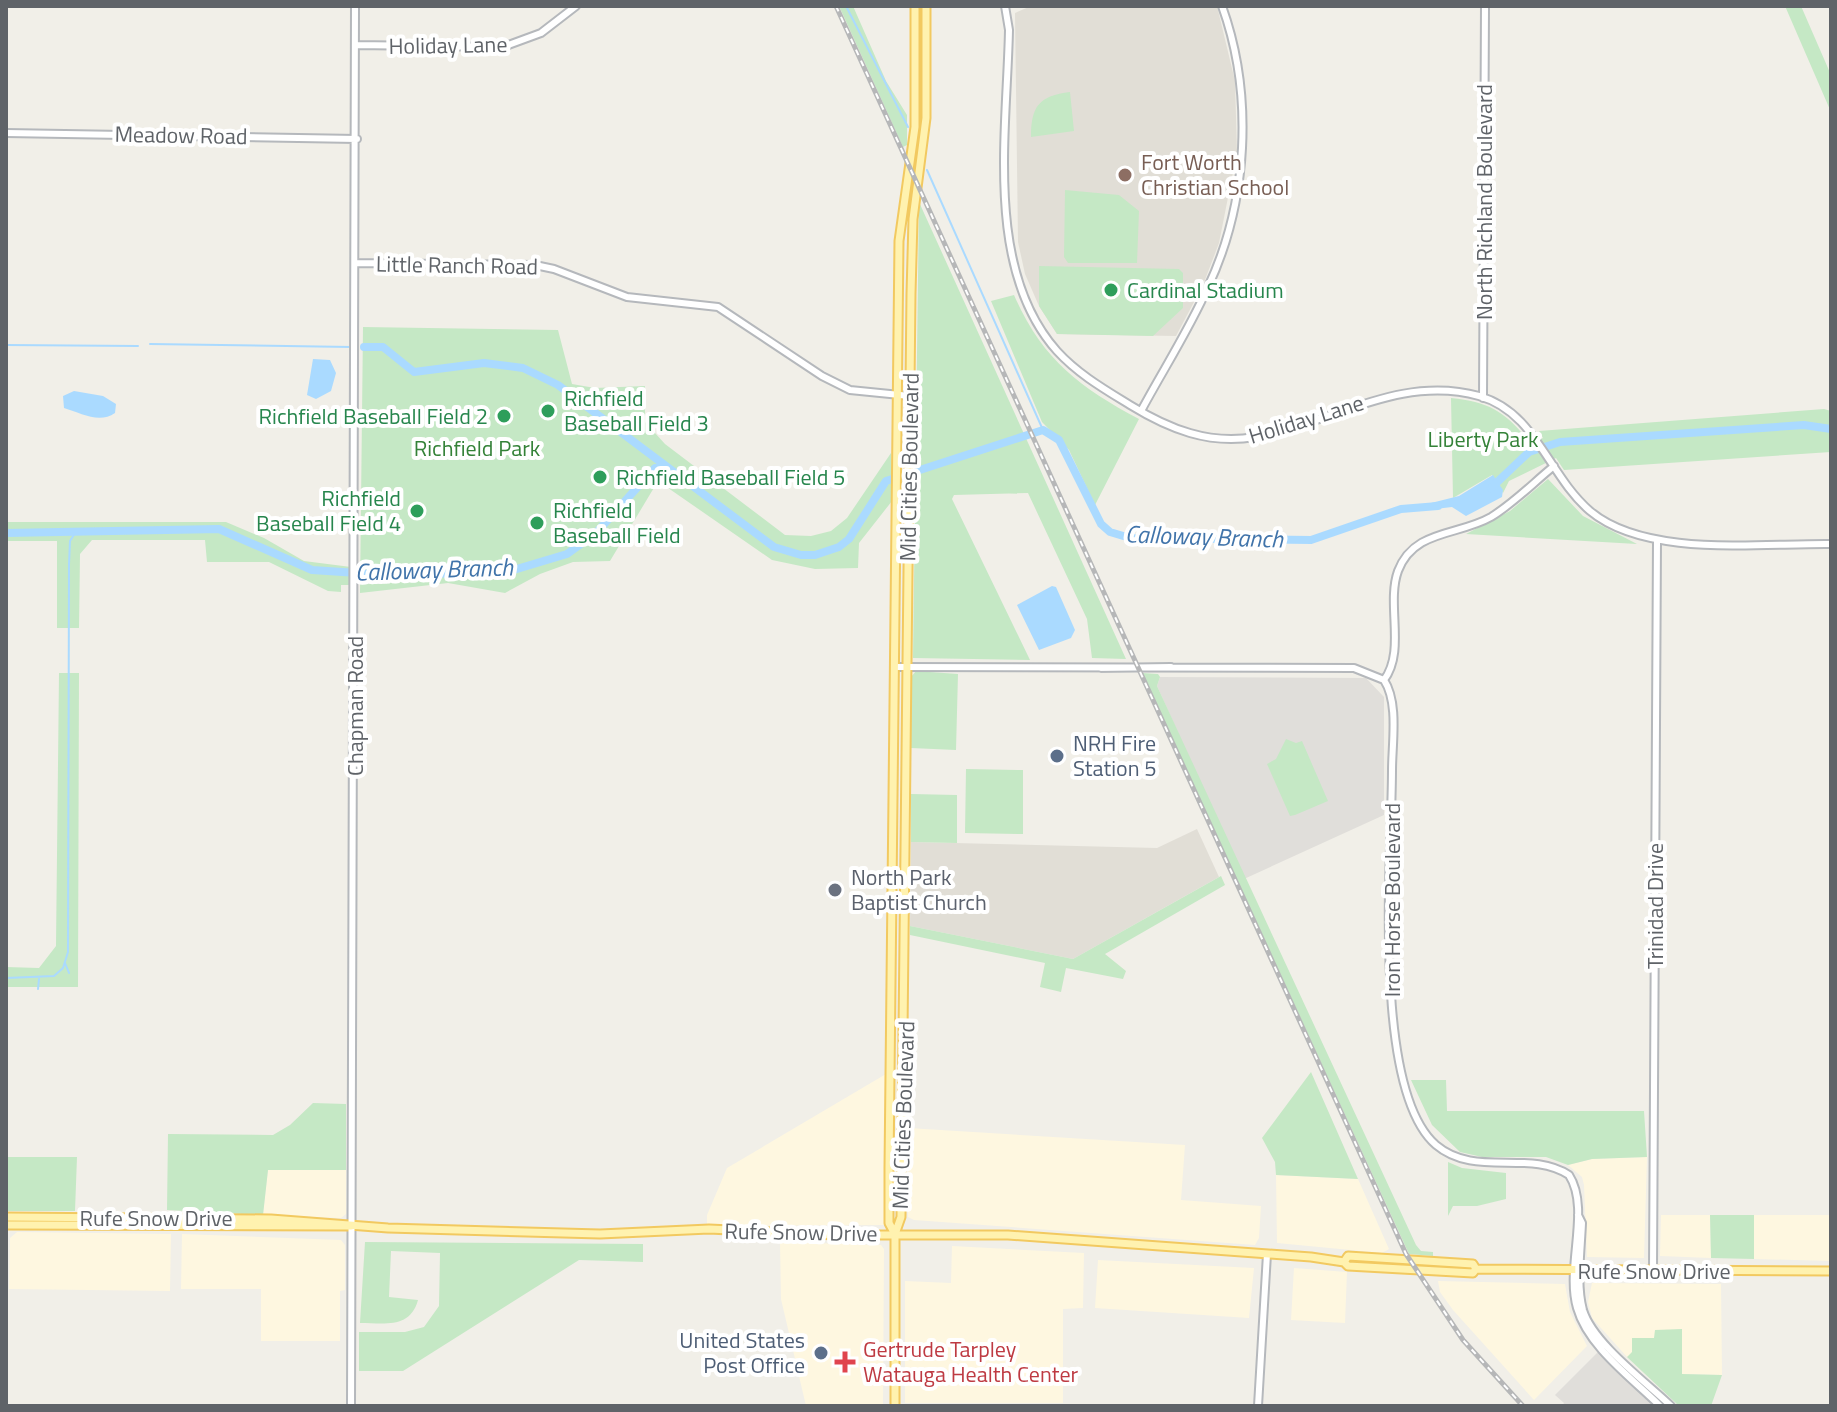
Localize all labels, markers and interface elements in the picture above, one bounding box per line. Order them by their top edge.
street label: Holiday Lane [388,27,508,63]
street label: North Richland Boulevard [1467,84,1501,320]
street label: Meadow Road [114,117,248,153]
place label: Fort Worth Christian School [1141,145,1289,204]
marker: Fort Worth Christian School [1116,166,1134,184]
street label: Little Ranch Road [376,247,538,283]
place label: Cardinal Stadium [1127,273,1284,307]
marker: Cardinal Stadium [1102,281,1120,299]
street label: Mid Cities Boulevard [890,372,928,562]
place label: Richfield Baseball Field 3 [564,381,709,440]
street label: Holiday Lane [1244,385,1368,453]
place label: Richfield Baseball Field 2 [259,399,488,433]
marker: Richfield Baseball Field 3 [539,402,557,420]
marker: Richfield Baseball Field 2 [495,407,513,425]
park label: Liberty Park [1428,422,1539,456]
park label: Richfield Park [414,431,541,465]
place label: Richfield Baseball Field 5 [616,460,845,494]
marker: Richfield Baseball Field 5 [591,468,609,486]
place label: Richfield Baseball Field 4 [256,481,401,540]
place label: Richfield Baseball Field [553,493,681,552]
marker: Richfield Baseball Field 4 [408,502,426,520]
marker: Richfield Baseball Field [528,514,546,532]
water label: Calloway Branch [1124,515,1285,557]
water label: Calloway Branch [354,548,515,590]
street label: Chapman Road [338,636,372,776]
place label: NRH Fire Station 5 [1073,726,1157,785]
marker: NRH Fire Station 5 [1048,747,1066,765]
street label: Iron Horse Boulevard [1375,803,1409,997]
street label: Trinidad Drive [1638,843,1672,969]
place label: North Park Baptist Church [851,860,987,919]
marker: North Park Baptist Church [826,881,844,899]
street label: Mid Cities Boulevard [883,1020,923,1210]
street label: Rufe Snow Drive [79,1201,233,1235]
street label: Rufe Snow Drive [724,1214,878,1250]
street label: Rufe Snow Drive [1577,1254,1731,1288]
place label: United States Post Office [679,1323,805,1382]
place label: Gertrude Tarpley Watauga Health Center [863,1332,1079,1391]
marker: United States Post Office [812,1344,830,1362]
marker: Gertrude Tarpley Watauga Health Center [834,1351,856,1373]

